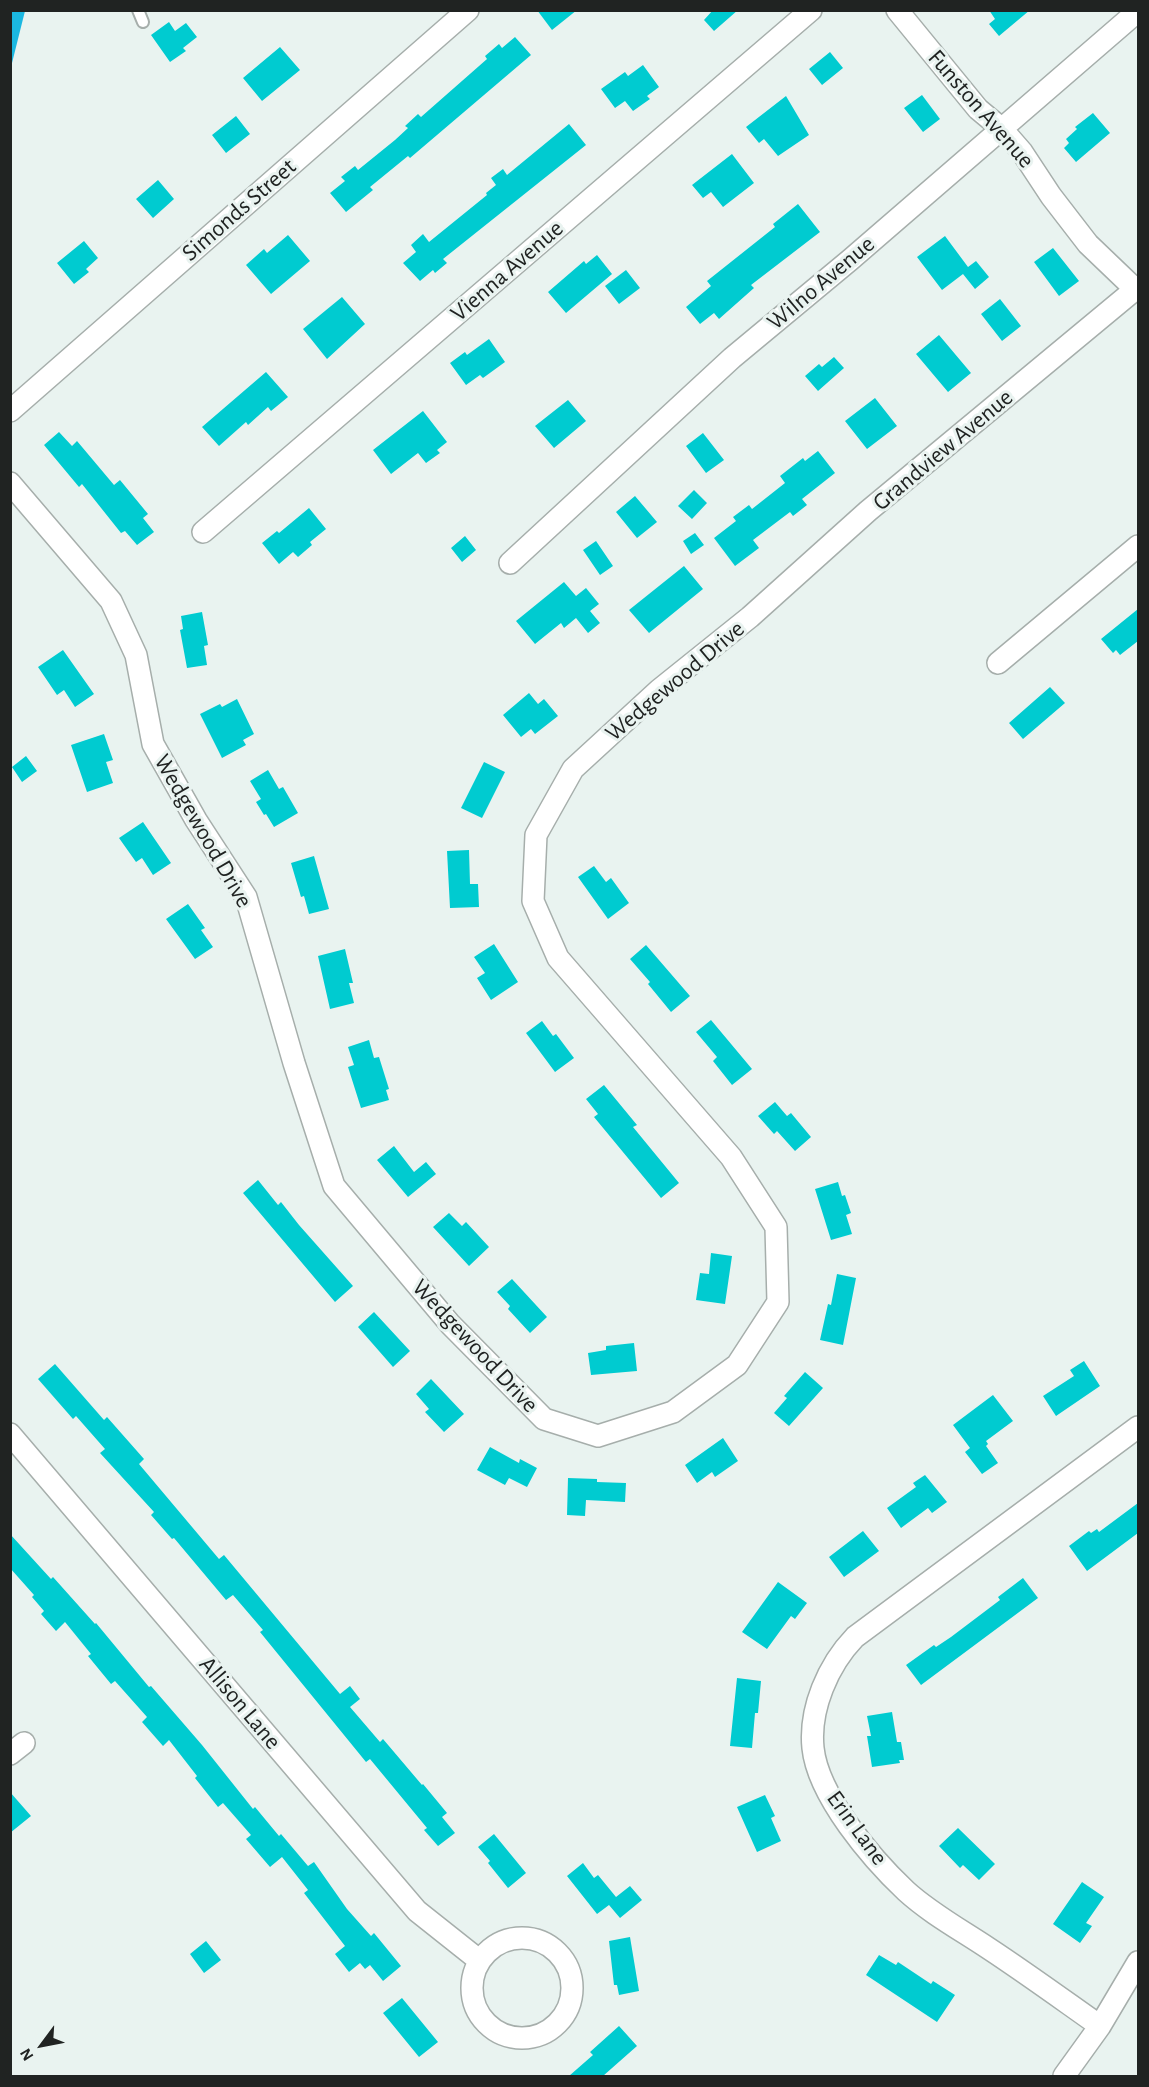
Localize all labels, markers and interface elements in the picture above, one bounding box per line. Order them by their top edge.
street label: Funston Avenue [922,44,1040,174]
street label: Simonds Street [176,153,302,267]
street label: Vienna Avenue [445,214,569,328]
street label: Wilno Avenue [761,230,881,336]
street label: Grandview Avenue [867,383,1019,517]
street label: Wedgewood Drive [600,615,750,747]
street label: Wedgewood Drive [147,749,259,913]
street label: Wedgewood Drive [406,1273,544,1419]
street label: Allison Lane [193,1651,287,1755]
street label: Erin Lane [820,1785,894,1871]
north arrow [12,2015,72,2075]
text: N [17,2046,36,2063]

